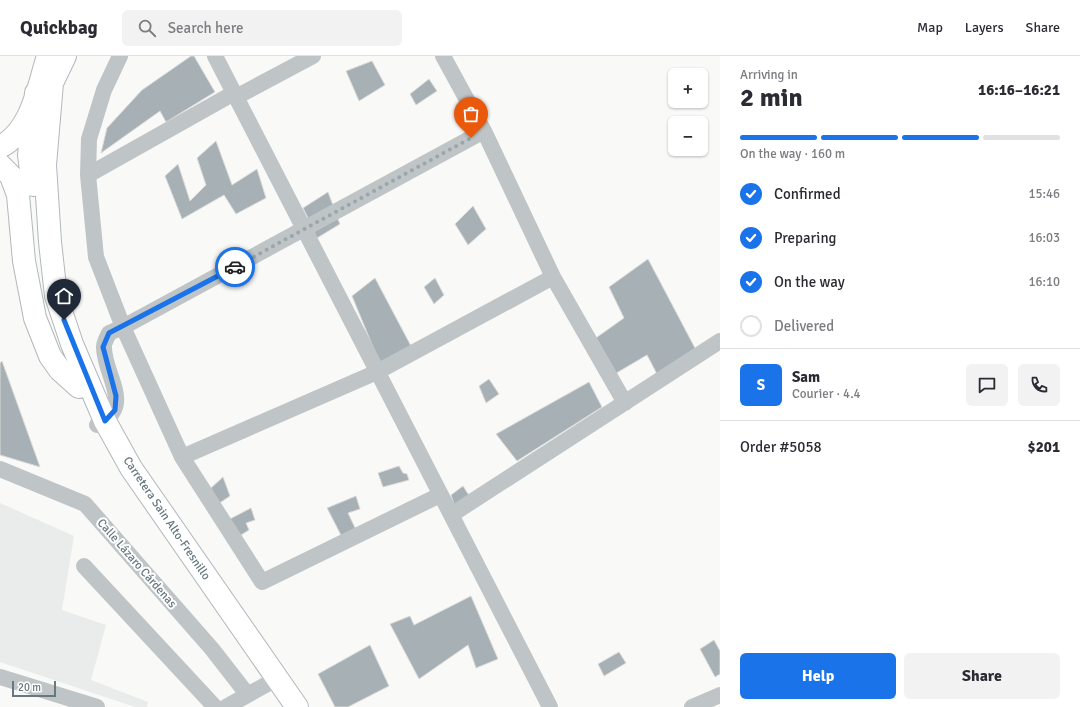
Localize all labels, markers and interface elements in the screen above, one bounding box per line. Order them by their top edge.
search box [122,10,402,46]
text: Quickbag [20,16,98,40]
icon: search [136,17,158,39]
text: Search here [168,19,243,37]
text: Map [917,19,943,36]
text: Layers [965,19,1004,36]
text: Share [1026,19,1060,36]
text: Arriving in [740,67,798,83]
map controls [668,68,708,156]
button: + [668,68,708,108]
text: 16:16–16:21 [978,81,1060,99]
text: 2 min [740,82,803,114]
pin [454,97,488,138]
icon: bag [460,103,482,125]
button: − [668,116,708,156]
text: On the way · 160 m [740,146,845,162]
icon: check [740,183,762,205]
text: Confirmed [774,185,841,203]
text: 15:46 [1028,186,1060,202]
icon: check [740,227,762,249]
text: Preparing [774,229,837,247]
text: 16:03 [1028,230,1060,246]
courier [215,247,255,287]
icon: car [224,256,246,278]
icon: check [740,271,762,293]
text: On the way [774,273,845,291]
text: 16:10 [1028,274,1060,290]
pin [47,279,81,320]
icon: home [53,285,75,307]
text: Delivered [774,317,834,335]
button: chat [966,364,1008,406]
button: phone [1018,364,1060,406]
text: Sam [792,368,820,386]
text: S [757,376,765,394]
text: Courier · 4.4 [792,386,861,402]
text: Order #5058 [740,438,822,456]
text: $201 [1028,438,1060,456]
street label: Carretera Sain Alto-Fresnillo [120,454,214,583]
street label: Calle Lázaro Cárdenas [94,516,179,611]
button: Help [740,653,896,699]
button: Share [904,653,1060,699]
scale bar [12,679,56,698]
text: 20 m [18,681,41,694]

